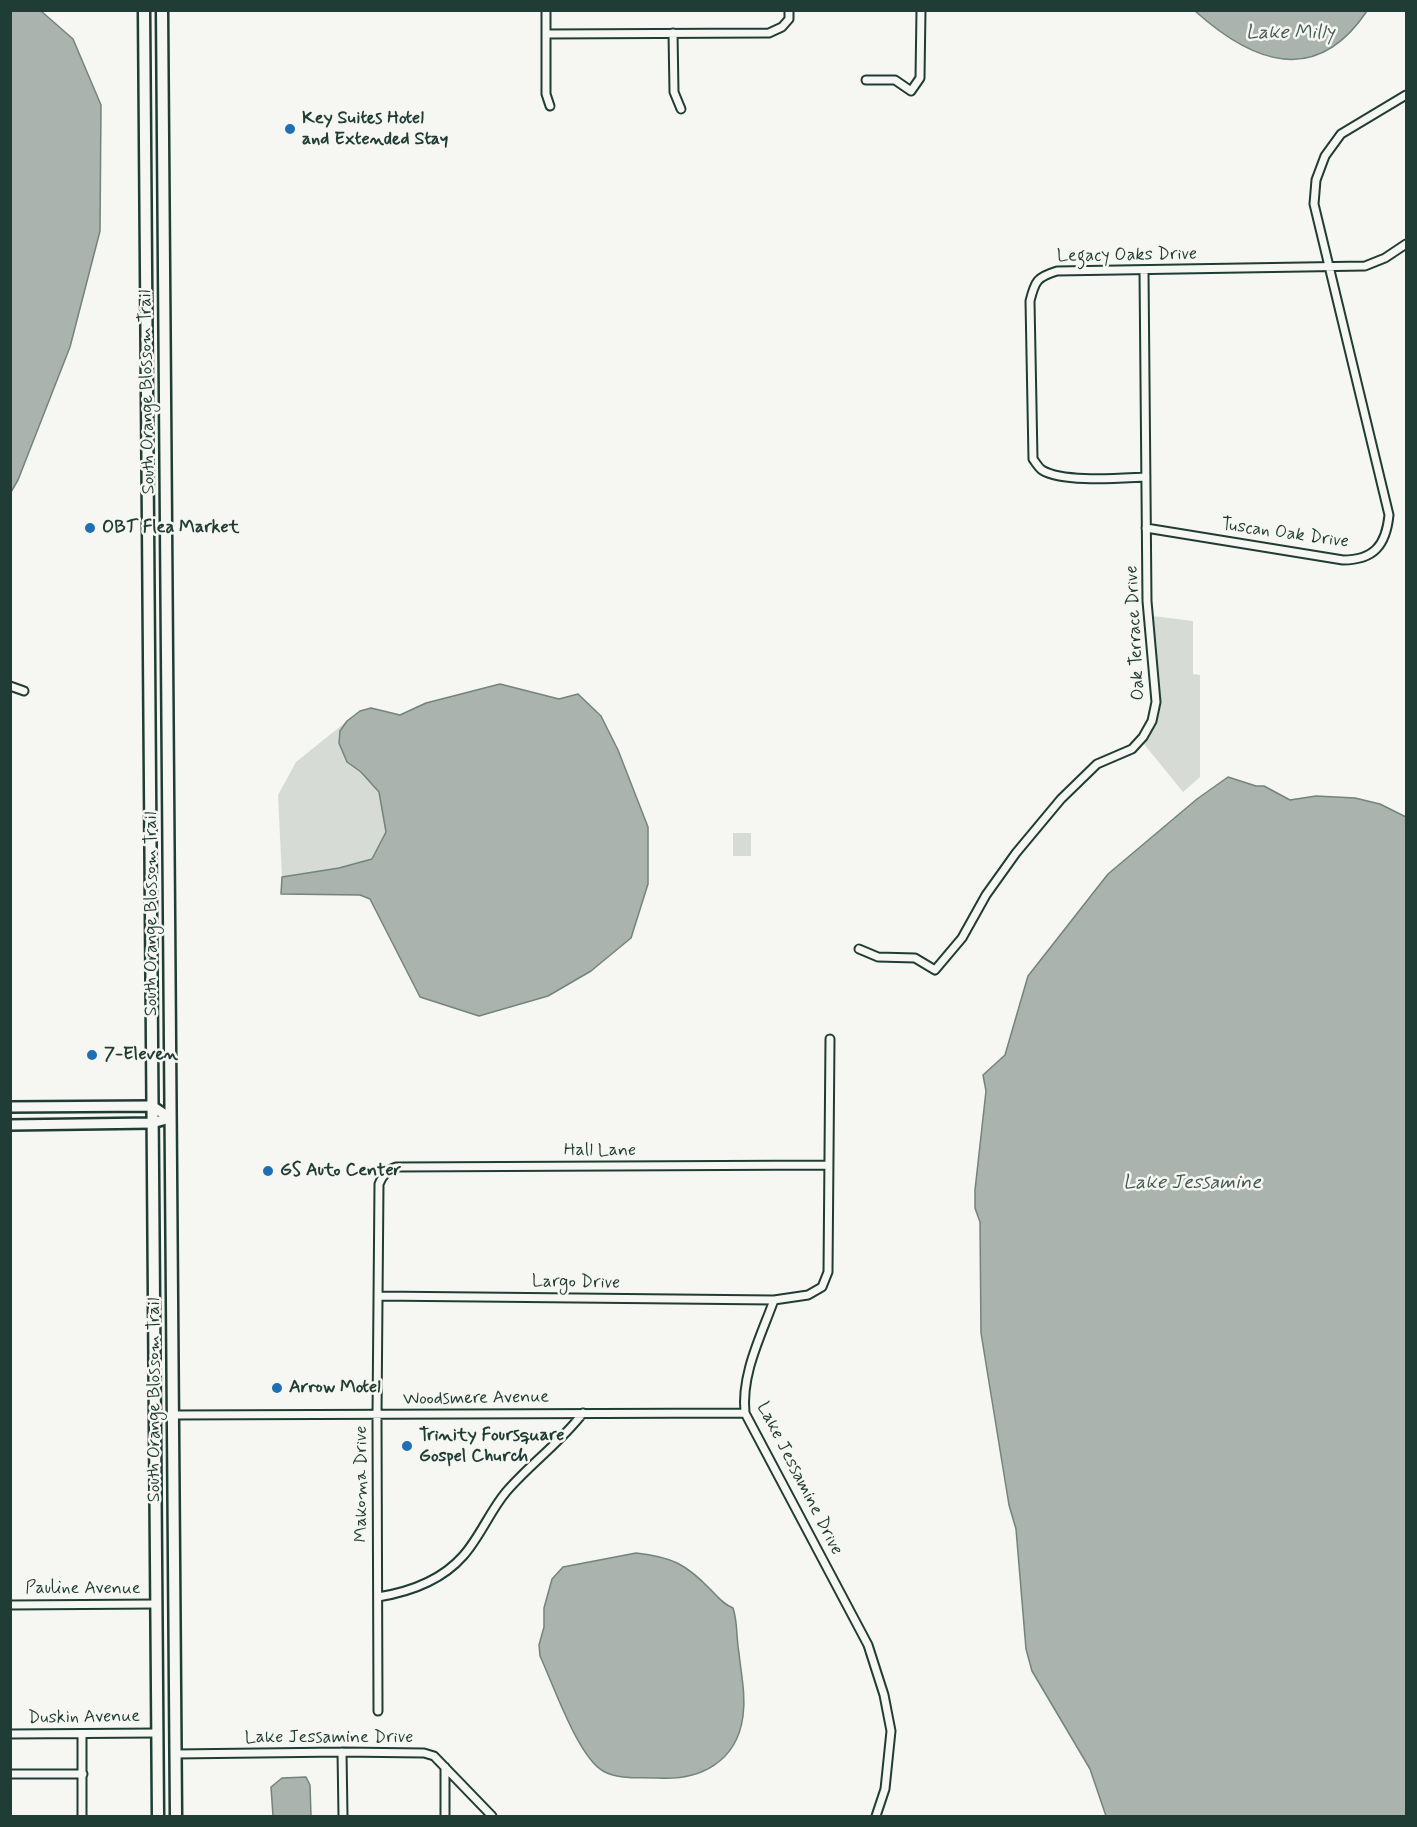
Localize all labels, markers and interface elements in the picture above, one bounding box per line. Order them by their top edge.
water label: Lake Milly [1246,22,1334,46]
place label: Key Suites Hotel and Extended Stay [302,108,448,150]
marker: Key Suites Hotel and Extended Stay [283,122,297,136]
street label: Legacy Oaks Drive [1057,244,1197,268]
street label: South Orange Blossom Trail [135,290,161,494]
street label: Tuscan Oak Drive [1220,514,1350,554]
place label: OBT Flea Market [102,517,239,539]
marker: OBT Flea Market [83,521,97,535]
street label: Oak Terrace Drive [1122,565,1150,701]
street label: South Orange Blossom Trail [141,812,163,1016]
place label: 7-Eleven [104,1044,178,1066]
marker: 7-Eleven [85,1048,99,1062]
street label: Hall Lane [564,1140,636,1162]
place label: GS Auto Center [280,1160,401,1182]
marker: GS Auto Center [261,1164,275,1178]
water label: Lake Jessamine [1123,1172,1261,1196]
street label: Largo Drive [532,1271,620,1295]
street label: South Orange Blossom Trail [144,1298,166,1502]
place label: Arrow Motel [289,1377,381,1399]
marker: Arrow Motel [270,1381,284,1395]
street label: Woodsmere Avenue [403,1387,549,1411]
street label: Lake Jessamine Drive [751,1399,847,1559]
place label: Trinity Foursquare Gospel Church [419,1425,564,1468]
street label: Makoma Drive [351,1426,373,1542]
marker: Trinity Foursquare Gospel Church [400,1439,414,1453]
street label: Pauline Avenue [25,1578,141,1600]
street label: Duskin Avenue [28,1706,140,1730]
street label: Lake Jessamine Drive [245,1727,413,1749]

